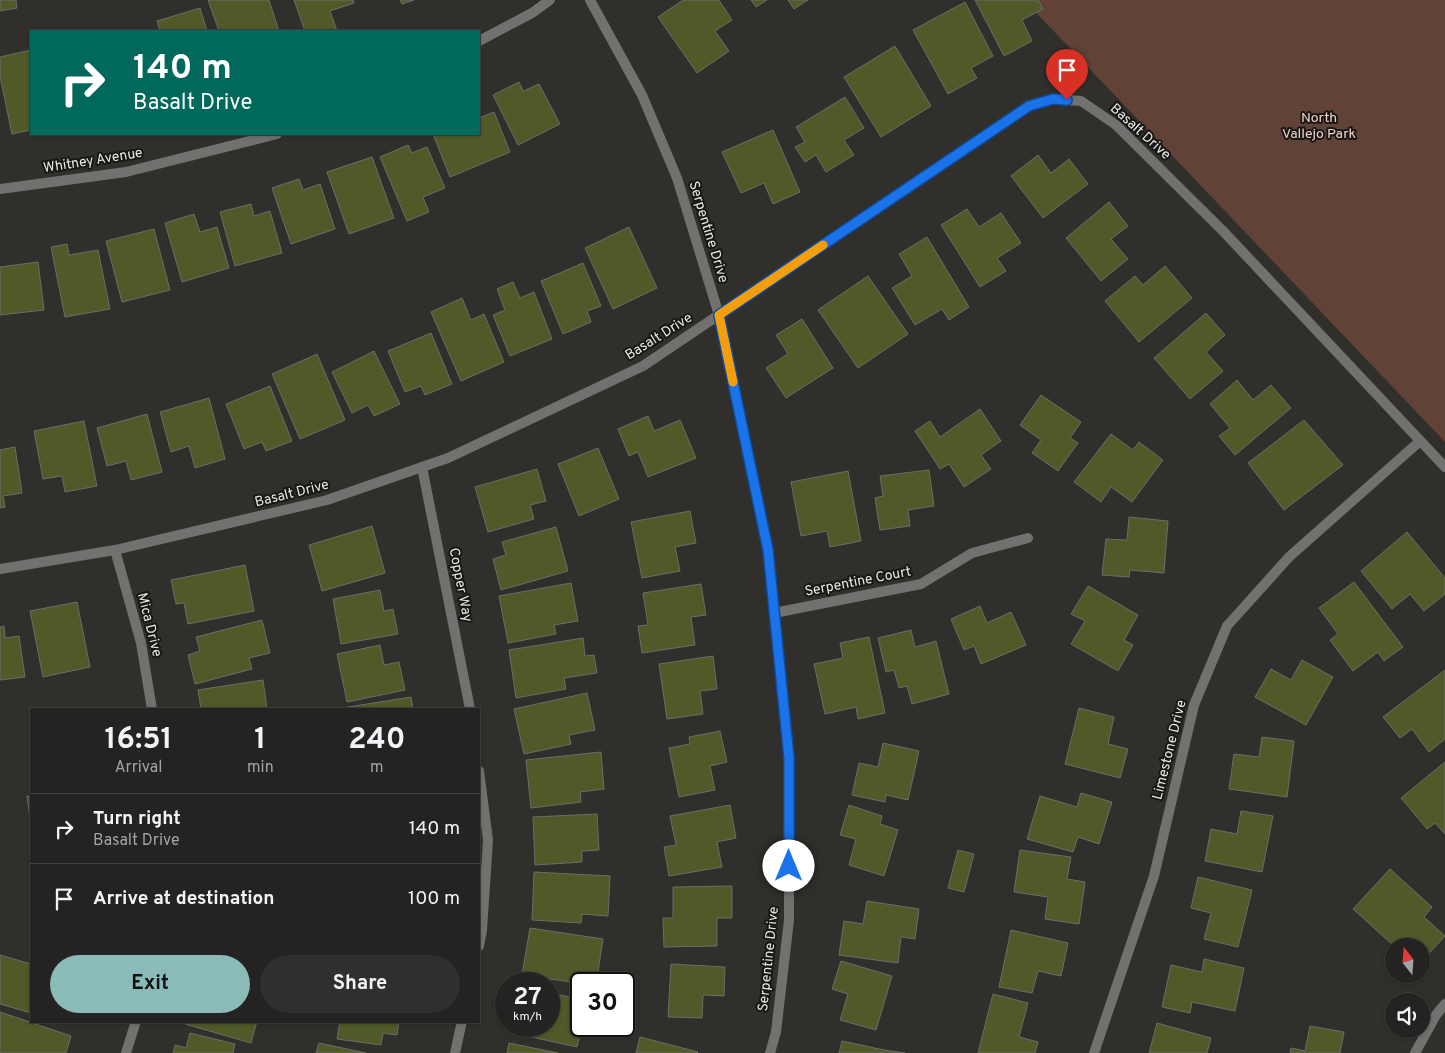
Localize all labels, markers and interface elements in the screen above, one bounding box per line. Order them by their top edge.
text: 140 m [133,47,232,91]
pin [1046,49,1088,100]
icon: right [50,50,115,115]
icon: arrive [1053,56,1081,84]
text: Basalt Drive [133,90,252,117]
street label: Basalt Drive [1106,100,1174,164]
park label: North Vallejo Park [1282,110,1356,143]
street label: Whitney Avenue [42,145,144,177]
street label: Serpentine Drive [684,179,732,285]
street label: Basalt Drive [622,310,696,364]
street label: Basalt Drive [253,477,331,511]
street label: Copper Way [444,547,476,623]
street label: Serpentine Court [803,563,913,601]
street label: Mica Drive [133,591,165,659]
street label: Limestone Drive [1149,698,1191,802]
text: 16:51 [104,722,173,759]
text: 1 [254,722,266,759]
text: 240 [348,722,406,759]
text: Arrival [115,758,162,778]
text: min [247,758,274,778]
text: m [370,758,384,778]
text: Turn right [93,807,181,831]
icon: right [50,815,78,843]
text: 140 m [409,817,460,841]
text: Basalt Drive [93,831,180,851]
position arrow [762,839,814,891]
icon: arrive [50,885,78,913]
text: Arrive at destination [93,887,274,911]
text: 100 m [408,887,460,911]
street label: Serpentine Drive [755,906,783,1012]
north arrow [1385,938,1430,982]
map controls [1385,938,1430,1038]
button: Exit [50,955,250,1013]
button: Share [260,955,460,1013]
speed limit sign: 30 [570,972,635,1037]
text: 27 [513,982,542,1014]
button: sound [1385,993,1430,1038]
text: km/h [513,1009,542,1025]

